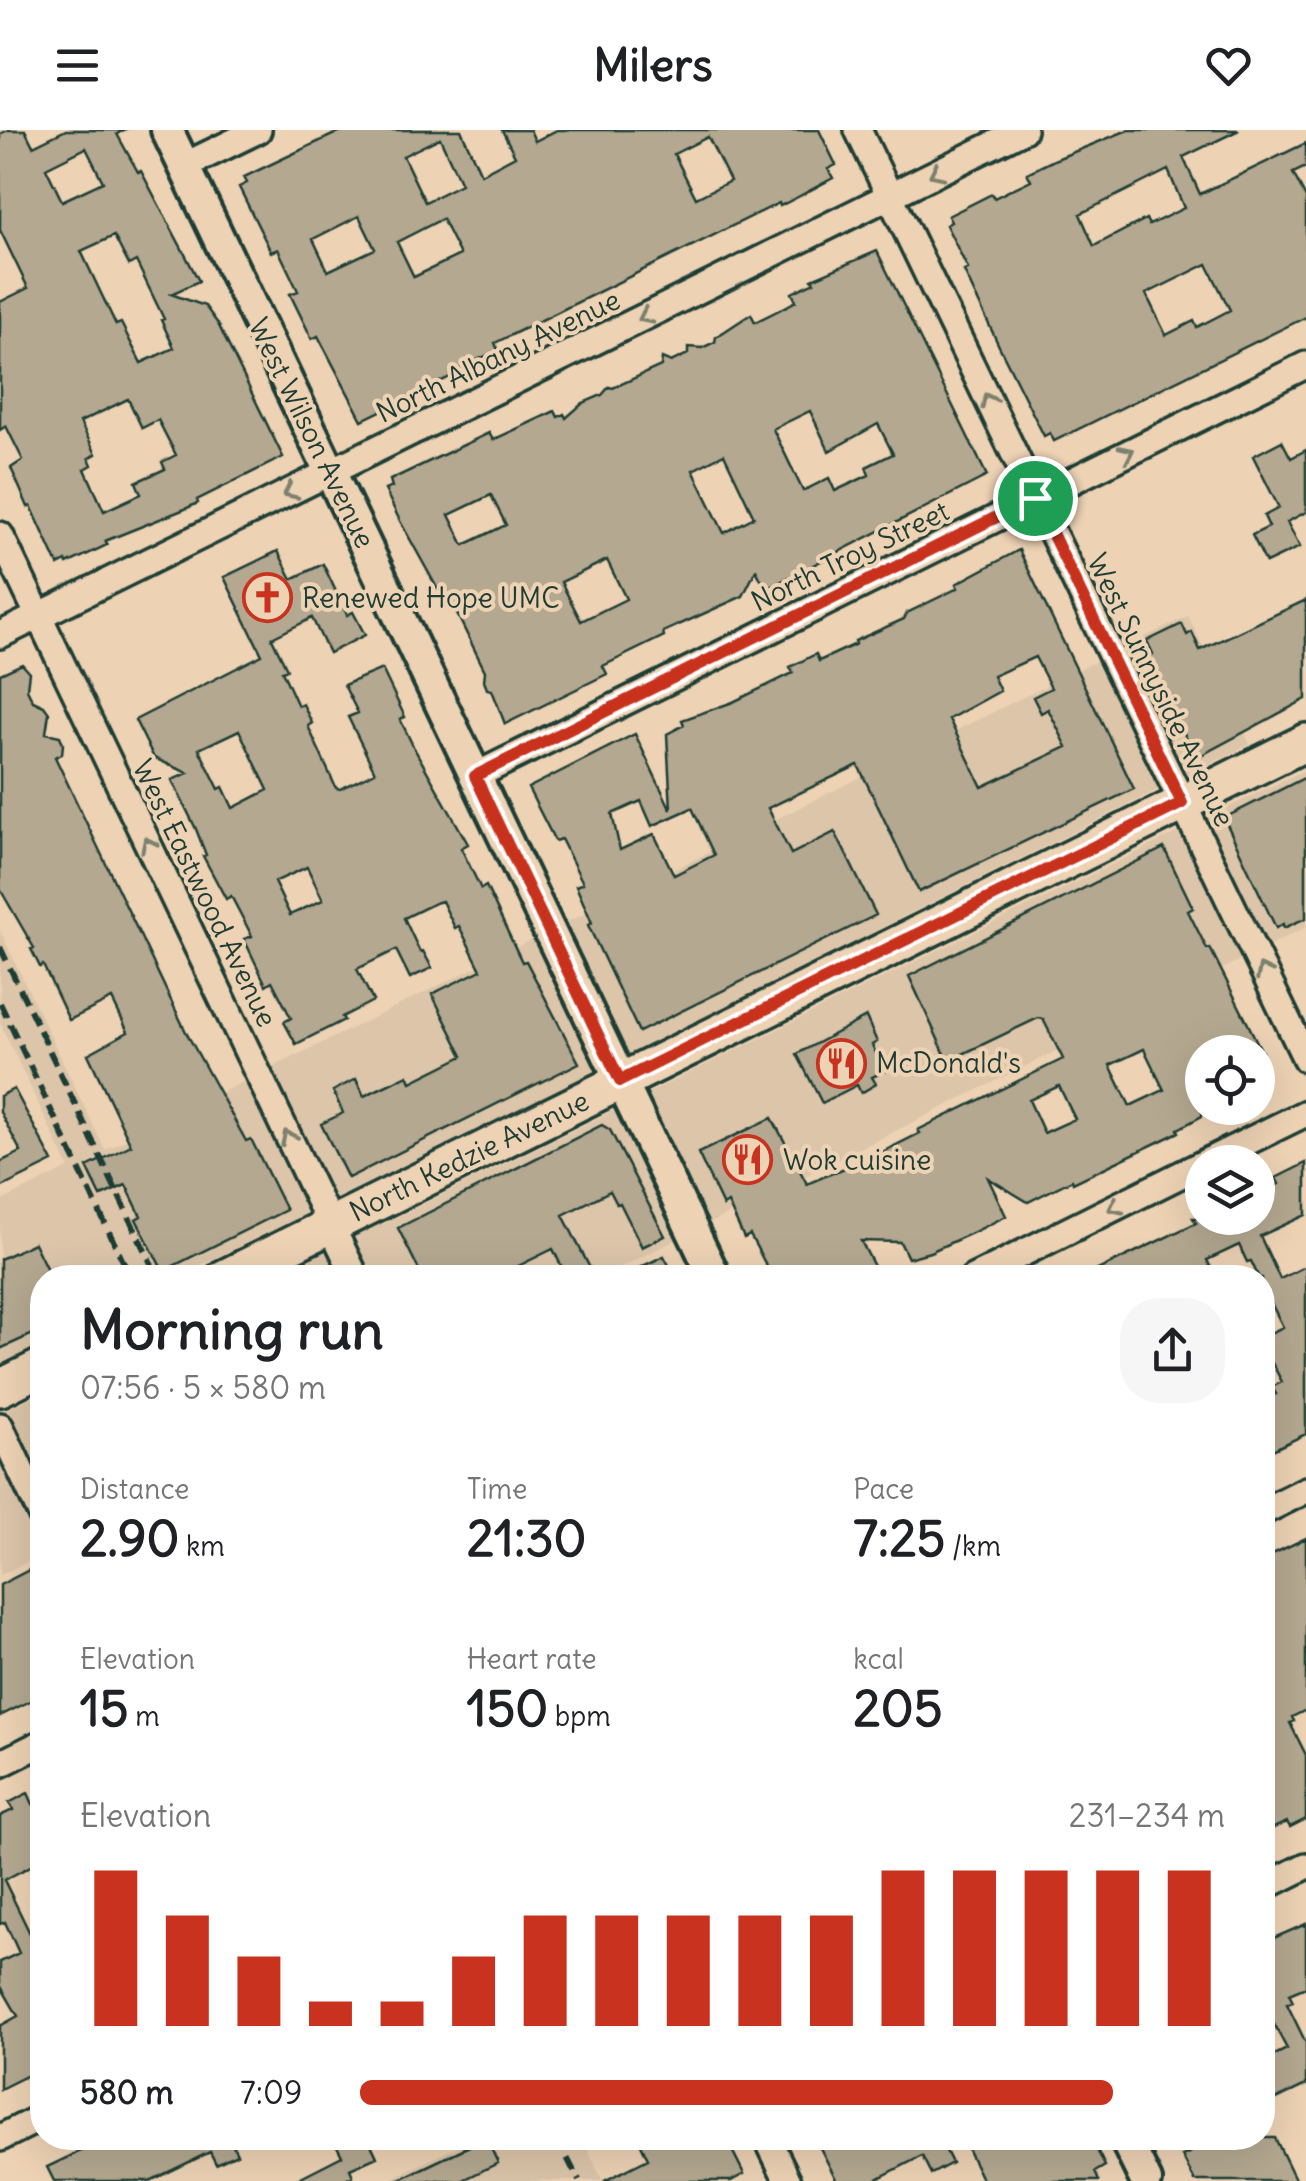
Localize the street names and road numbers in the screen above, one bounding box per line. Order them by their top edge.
street label: North Albany Avenue [370,281,626,431]
street label: West Wilson Avenue [241,312,383,554]
street label: North Troy Street [745,493,955,619]
street label: West Sunnyside Avenue [1079,548,1243,832]
street label: West Eastwood Avenue [125,753,285,1033]
street label: North Kedzie Avenue [343,1082,595,1230]

